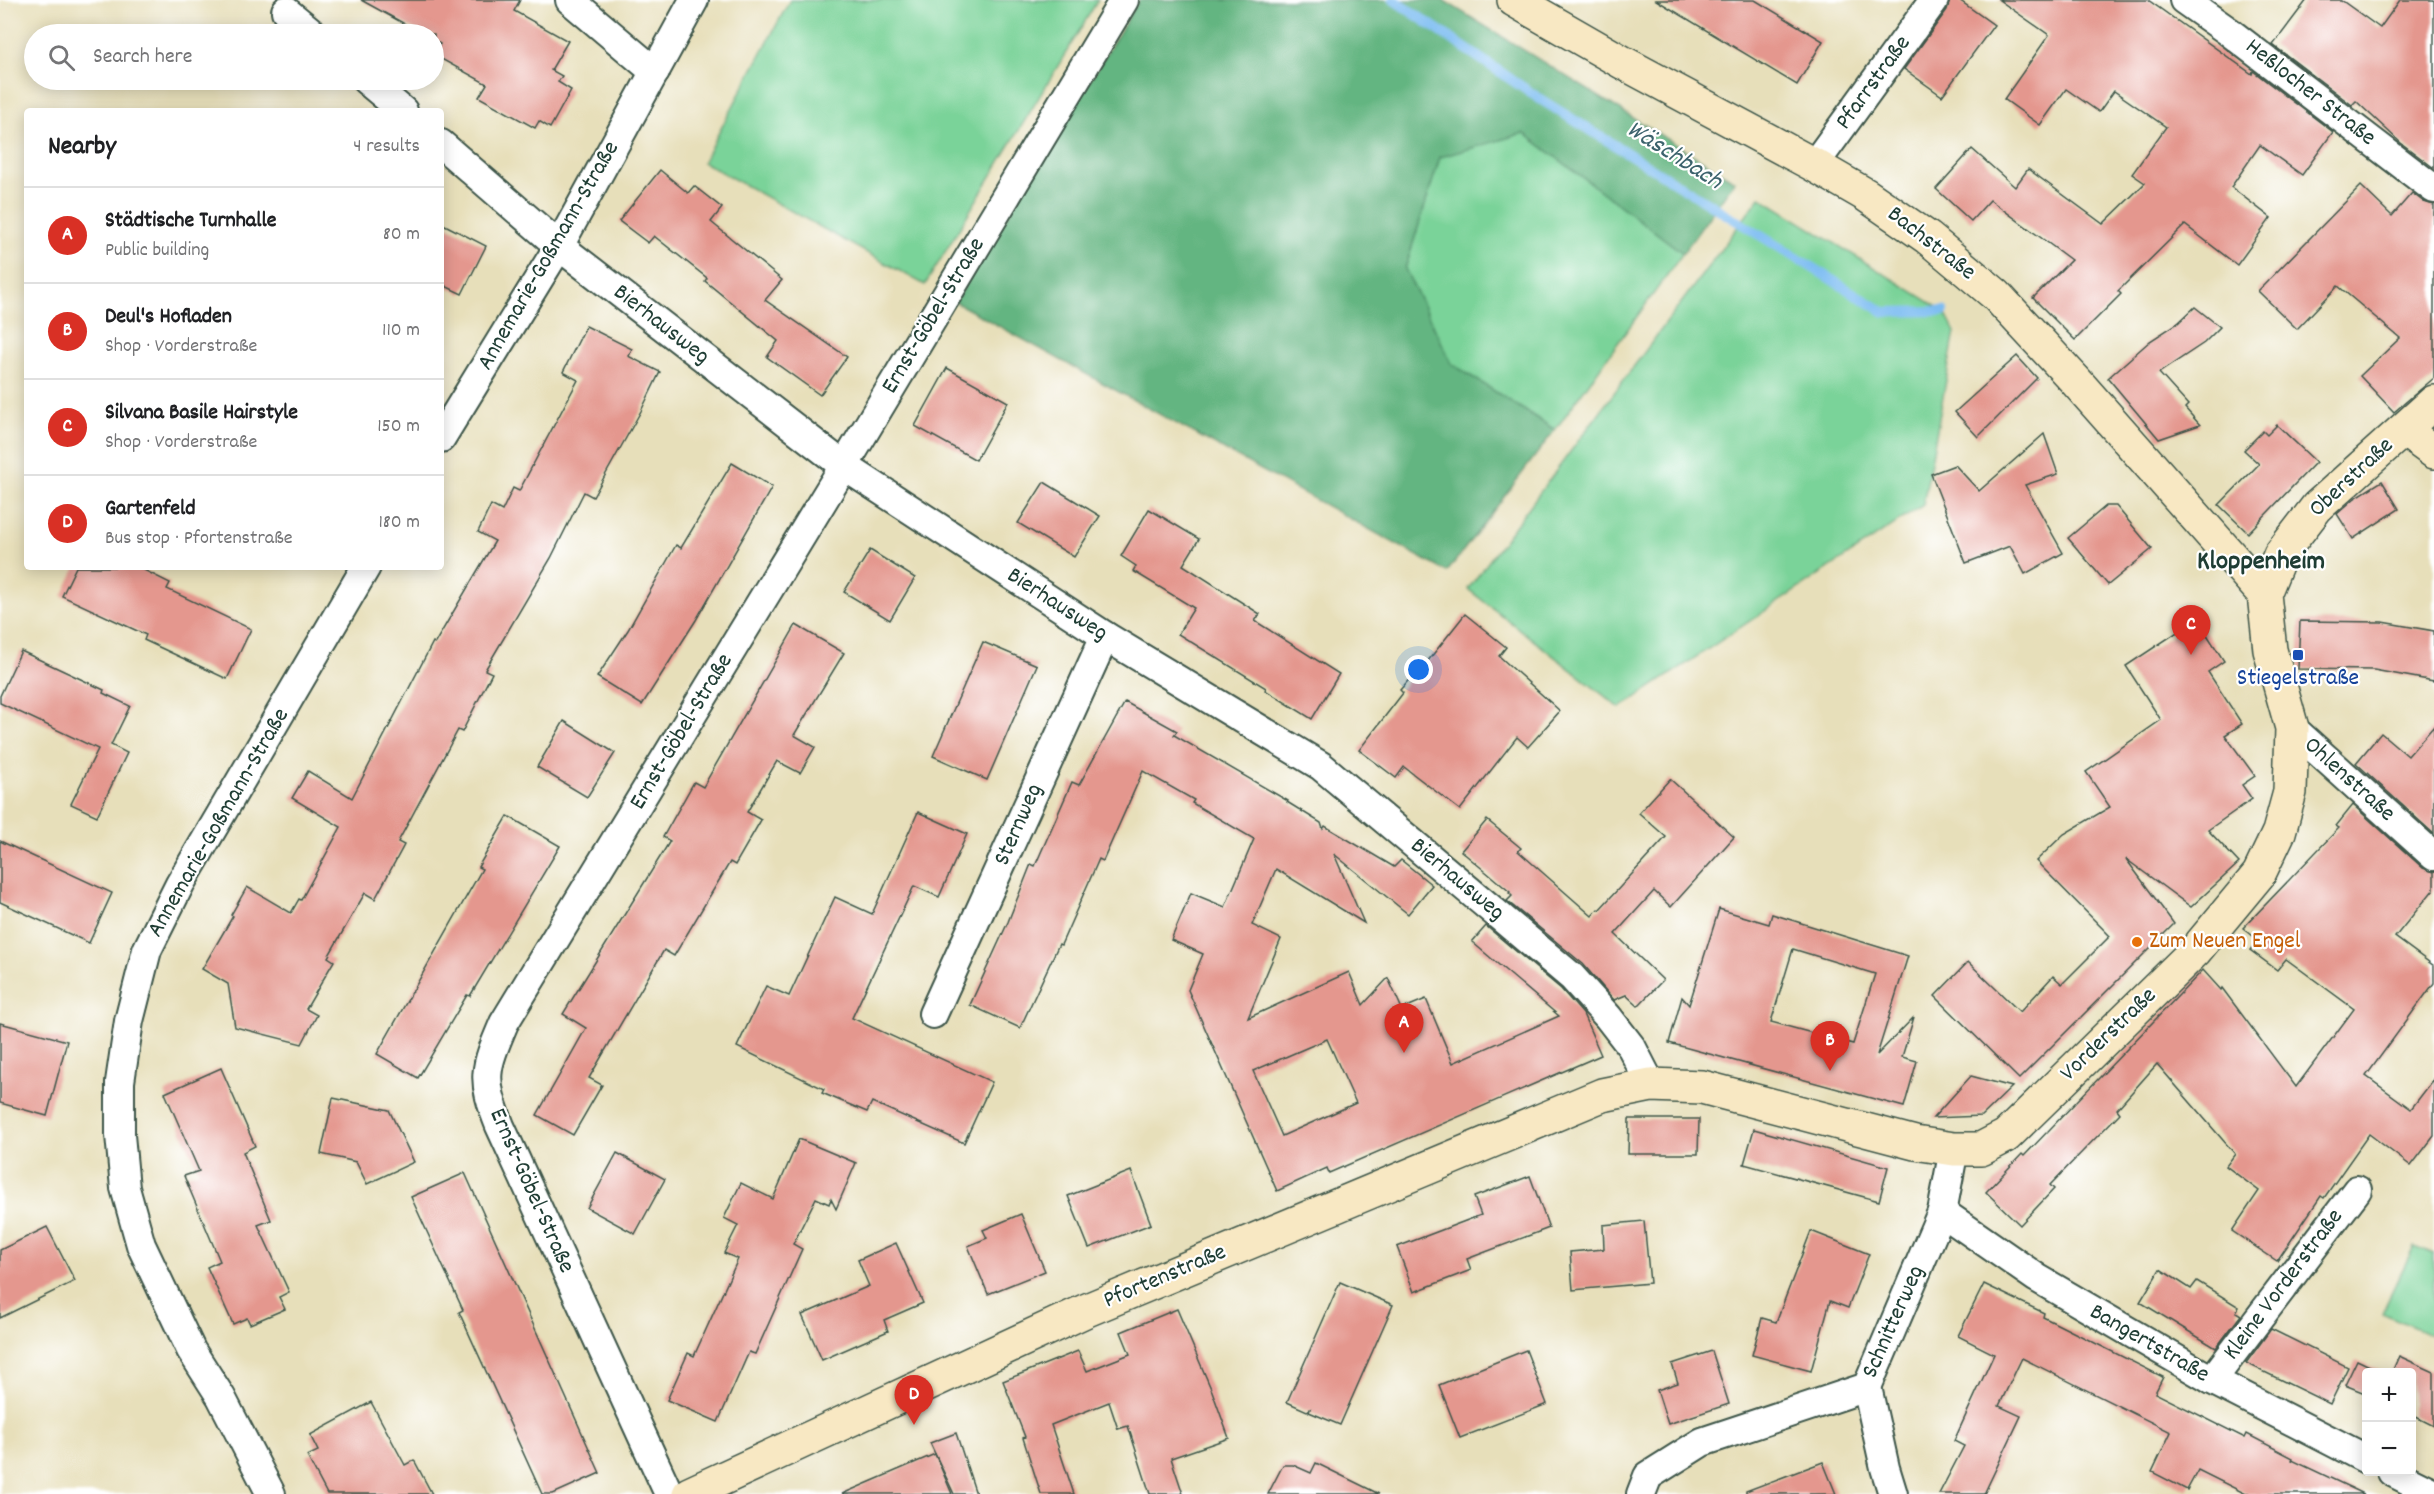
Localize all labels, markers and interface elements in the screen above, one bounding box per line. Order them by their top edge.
search box [24,24,444,90]
street label: Pfarrstraße [1828,29,1920,137]
street label: Heßlocher Straße [2237,31,2383,155]
icon: search [45,41,78,74]
text: Search here [93,42,192,73]
water label: Wäschbach [1619,112,1730,201]
text: Nearby [48,129,116,166]
text: 4 results [353,133,420,161]
street label: Annemarie-Goßmann-Straße [469,135,629,377]
street label: Bachstraße [1879,198,1983,290]
text: Städtische Turnhalle [105,206,276,237]
text: A [62,221,73,249]
text: 80 m [383,221,420,249]
street label: Ernst-Göbel-Straße [874,231,994,401]
text: Public building [105,237,209,265]
street label: Bierhausweg [605,276,717,374]
text: Deul's Hofladen [105,302,232,333]
text: B [63,317,72,345]
text: 110 m [382,317,420,345]
text: Shop · Vorderstraße [105,333,257,361]
text: Silvana Basile Hairstyle [105,398,298,429]
text: C [63,413,72,441]
text: 150 m [377,413,420,441]
text: Shop · Vorderstraße [105,429,257,457]
street label: Oberstraße [2302,430,2402,526]
text: Gartenfeld [105,494,196,525]
text: D [62,509,73,537]
text: 180 m [378,509,420,537]
text: Bus stop · Pfortenstraße [105,525,293,553]
district label: Kloppenheim [2197,543,2325,582]
street label: Bierhausweg [1000,560,1114,650]
pin: C [2172,606,2210,655]
street label: Ernst-Göbel-Straße [622,647,742,817]
marker: Stiegelstraße [2291,648,2305,662]
your location [1404,655,1433,684]
place label: Stiegelstraße [2237,662,2359,696]
street label: Annemarie-Goßmann-Straße [139,702,299,944]
street label: Ohlenstraße [2296,729,2402,831]
street label: Sternweg [986,779,1052,871]
street label: Bierhausweg [1402,830,1512,930]
place label: Zum Neuen Engel [2149,925,2301,959]
marker: Zum Neuen Engel [2130,935,2144,949]
street label: Vorderstraße [2053,980,2165,1090]
pin: A [1384,1004,1424,1053]
pin: B [1810,1022,1850,1071]
street label: Ernst-Göbel-Straße [479,1103,583,1279]
street label: Kleine Vorderstraße [2216,1202,2352,1368]
street label: Pfortenstraße [1098,1236,1232,1318]
street label: Schnitterweg [1854,1260,1934,1384]
street label: Bangertstraße [2083,1296,2215,1392]
map controls [2362,1368,2416,1476]
button: + [2362,1368,2416,1422]
pin: D [894,1376,934,1425]
button: − [2362,1422,2416,1476]

